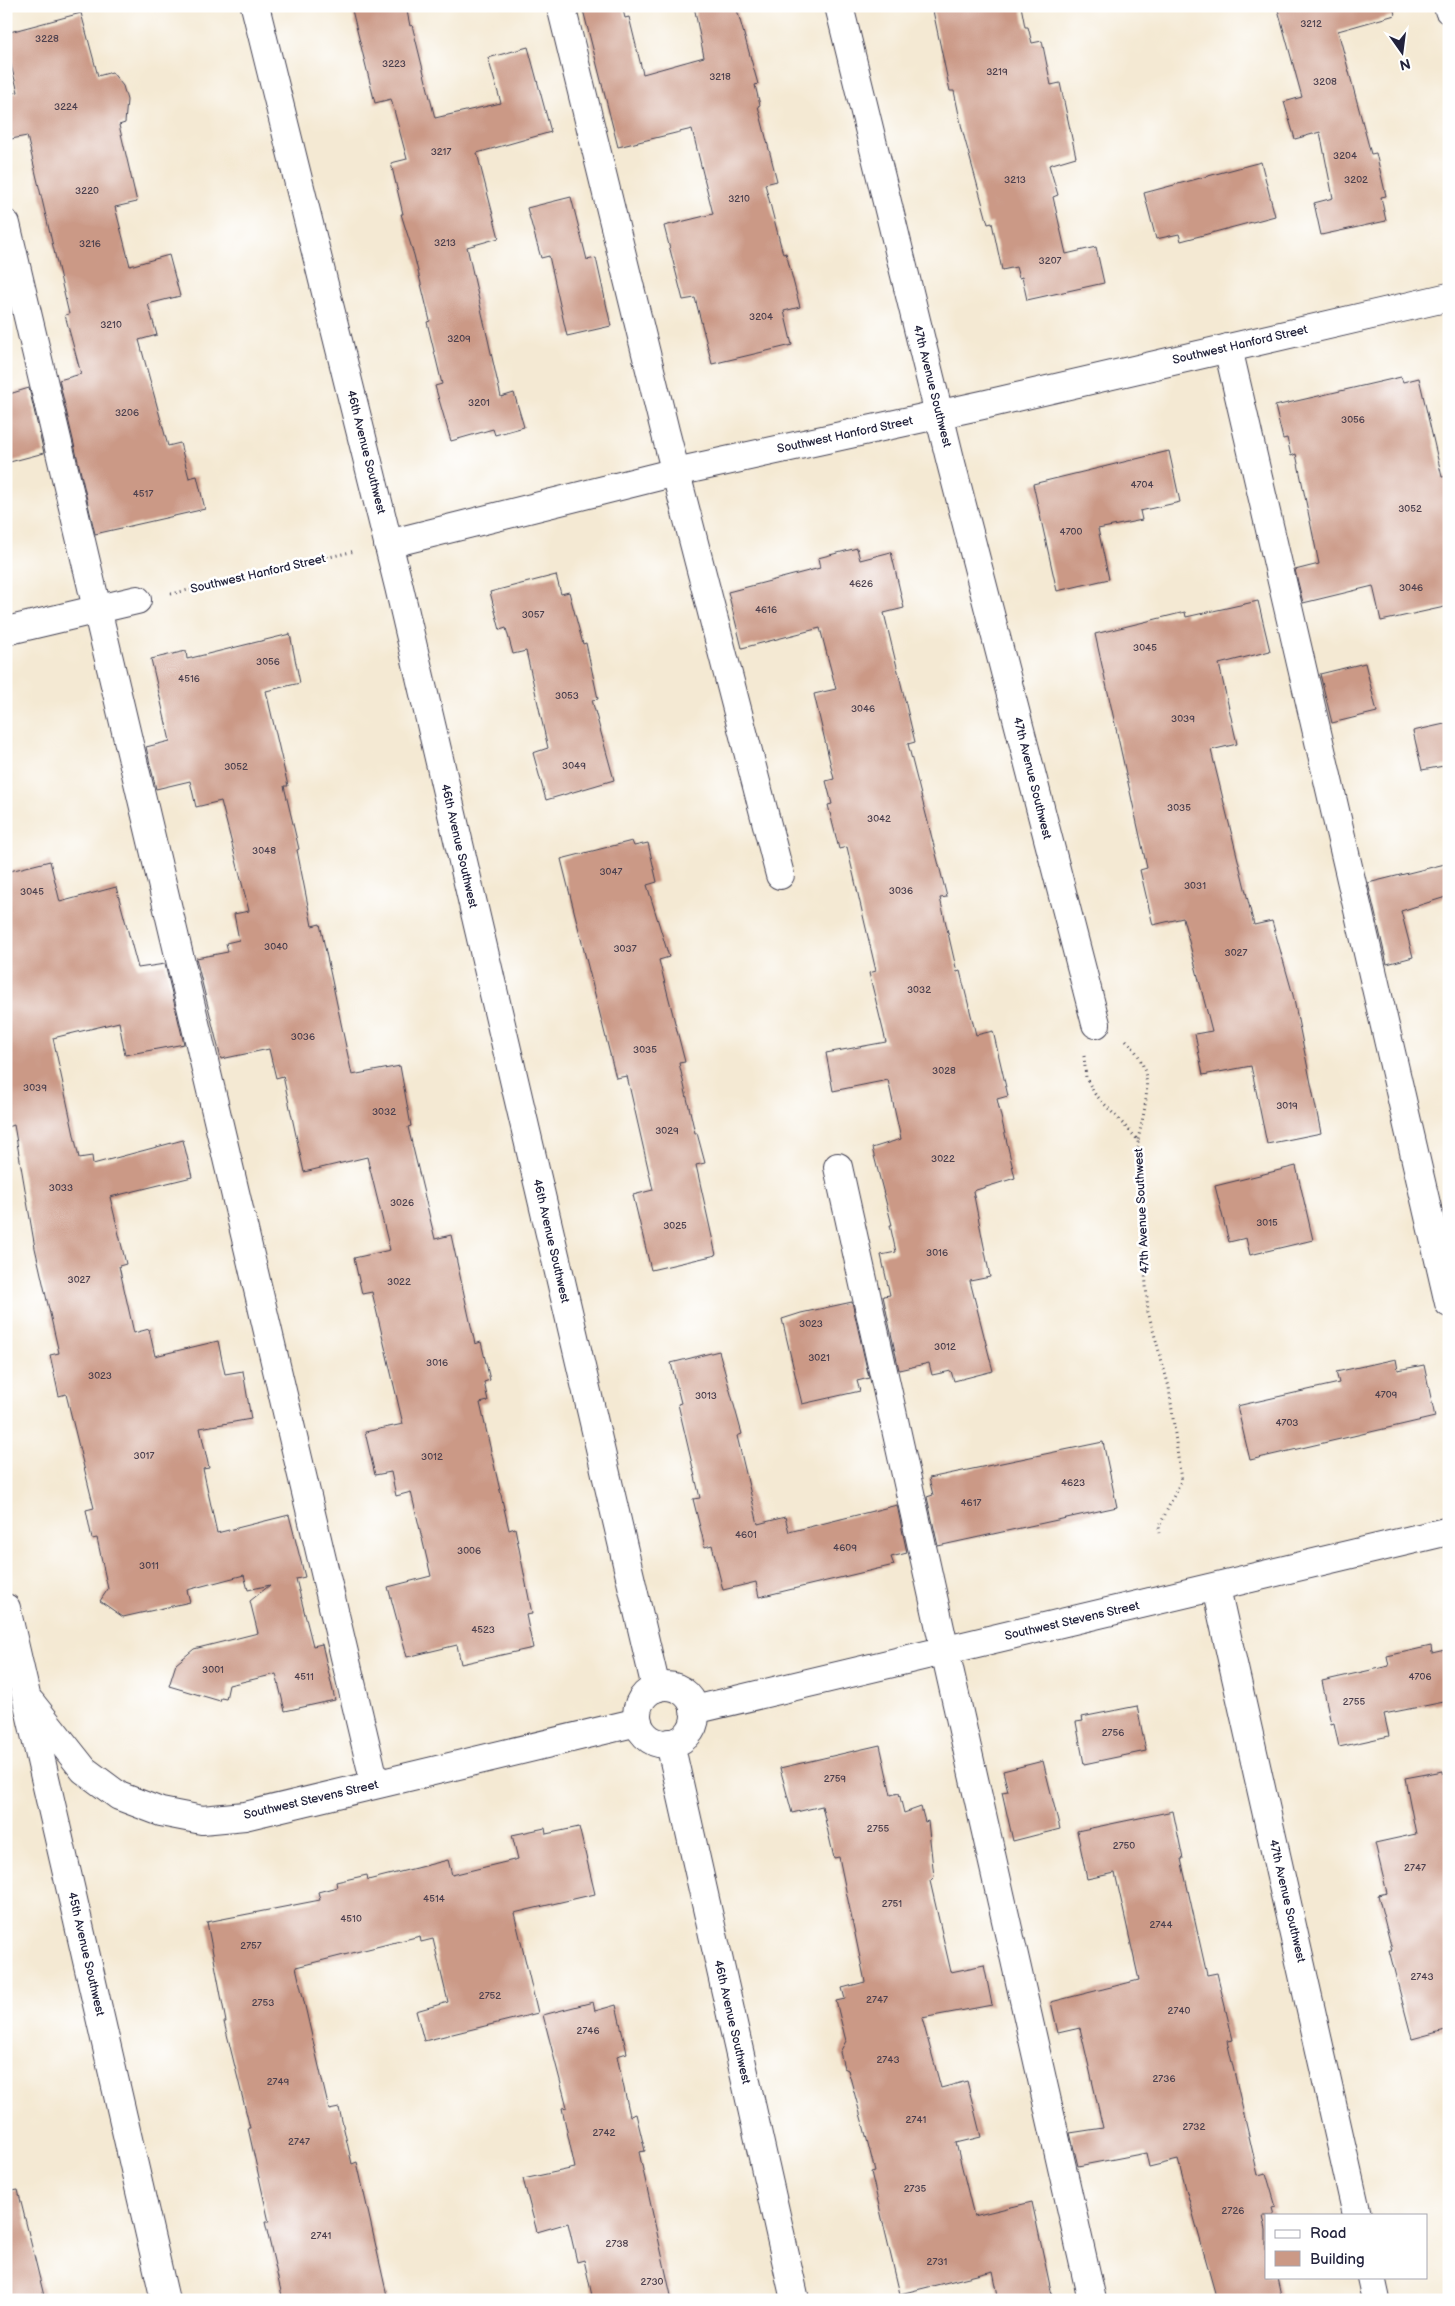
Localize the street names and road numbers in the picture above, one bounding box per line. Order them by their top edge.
street label: Southwest Hanford Street [1171,322,1309,368]
street label: 47th Avenue Southwest [910,323,955,449]
street label: 46th Avenue Southwest [343,389,389,516]
street label: Southwest Hanford Street [776,413,914,457]
street label: Southwest Hanford Street [189,551,327,597]
street label: 47th Avenue Southwest [1010,715,1055,841]
street label: 46th Avenue Southwest [437,782,481,910]
street label: 47th Avenue Southwest [1131,1148,1153,1274]
street label: 46th Avenue Southwest [529,1177,573,1305]
street label: Southwest Stevens Street [1003,1598,1141,1644]
street label: Southwest Stevens Street [242,1777,380,1823]
street label: 47th Avenue Southwest [1266,1838,1309,1964]
street label: 45th Avenue Southwest [64,1891,108,2018]
street label: 46th Avenue Southwest [710,1958,754,2086]

